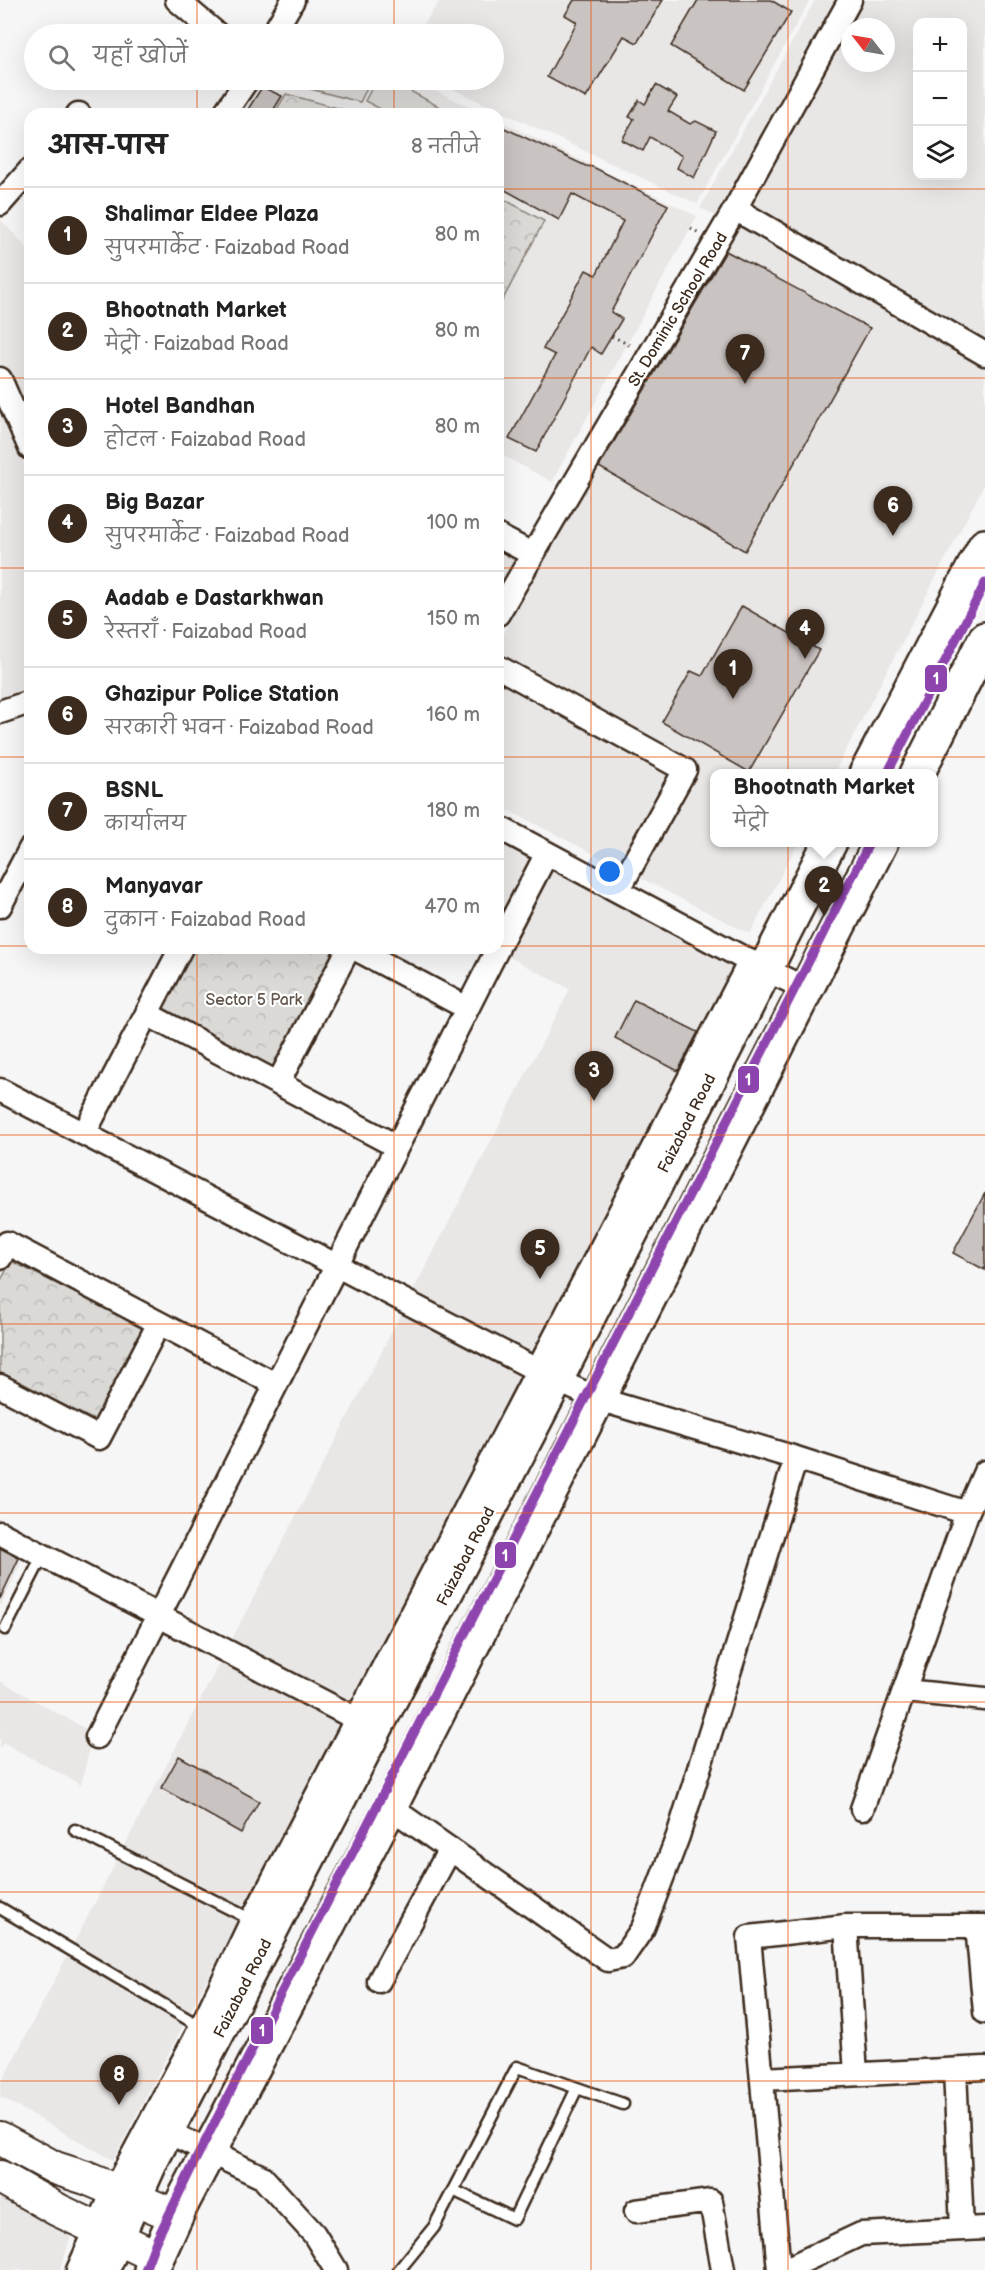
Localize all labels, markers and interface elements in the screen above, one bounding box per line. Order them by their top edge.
north arrow [841,18,895,72]
map controls [913,18,967,180]
button: + [913,18,967,72]
search box [24,24,504,90]
icon: search [45,41,78,74]
text: यहाँ खोजें [93,43,188,70]
button: − [913,72,967,126]
button: layers [913,126,967,180]
text: आस-पास [48,131,167,162]
text: 8 नतीजे [411,135,480,159]
text: Shalimar Eldee Plaza [105,201,319,228]
text: 1 [63,223,72,247]
text: 80 m [435,223,480,247]
street label: St. Dominic School Road [625,229,732,390]
text: सुपरमार्केट · Faizabad Road [105,236,350,260]
text: Bhootnath Market [105,297,287,324]
text: 2 [62,319,73,343]
text: 80 m [435,319,480,343]
text: मेट्रो · Faizabad Road [105,332,289,356]
pin: 7 [726,334,764,384]
text: Hotel Bandhan [105,393,255,420]
text: 3 [62,415,73,439]
text: 80 m [435,415,480,439]
text: होटल · Faizabad Road [105,428,306,452]
pin: 6 [874,486,912,536]
text: Big Bazar [105,489,204,516]
text: 4 [62,511,73,535]
text: 100 m [427,511,480,535]
text: सुपरमार्केट · Faizabad Road [105,524,350,548]
text: Aadab e Dastarkhwan [105,585,324,612]
text: 5 [62,607,73,631]
text: 150 m [427,607,480,631]
pin: 4 [786,610,824,659]
text: रेस्तराँ · Faizabad Road [105,620,307,644]
pin: 1 [714,650,752,699]
line badge: 1 [924,664,948,693]
text: 1 [933,670,939,689]
text: Ghazipur Police Station [105,681,339,708]
text: 6 [61,703,74,727]
text: 160 m [426,703,480,727]
text: सरकारी भवन · Faizabad Road [105,716,374,740]
popup [710,769,938,847]
text: Bhootnath Market [733,774,915,801]
text: BSNL [105,777,163,804]
text: 7 [62,799,73,823]
text: 180 m [427,799,480,823]
text: मेट्रो [733,809,768,833]
text: कार्यालय [105,812,186,836]
your location [595,857,624,886]
pin: 2 [804,866,844,916]
text: Manyavar [105,873,203,900]
text: 8 [61,895,74,919]
text: 470 m [424,895,480,919]
text: दुकान · Faizabad Road [105,908,306,932]
park label: Sector 5 Park [206,991,303,1010]
pin: 3 [574,1052,614,1101]
line badge: 1 [737,1065,760,1094]
street label: Faizabad Road [654,1071,720,1176]
text: 1 [745,1071,751,1090]
pin: 5 [520,1230,560,1279]
street label: Faizabad Road [433,1504,499,1609]
line badge: 1 [494,1541,517,1569]
text: 1 [502,1547,508,1566]
street label: Faizabad Road [210,1936,276,2041]
line badge: 1 [250,2016,274,2045]
text: 1 [259,2022,265,2041]
pin: 8 [100,2056,138,2105]

